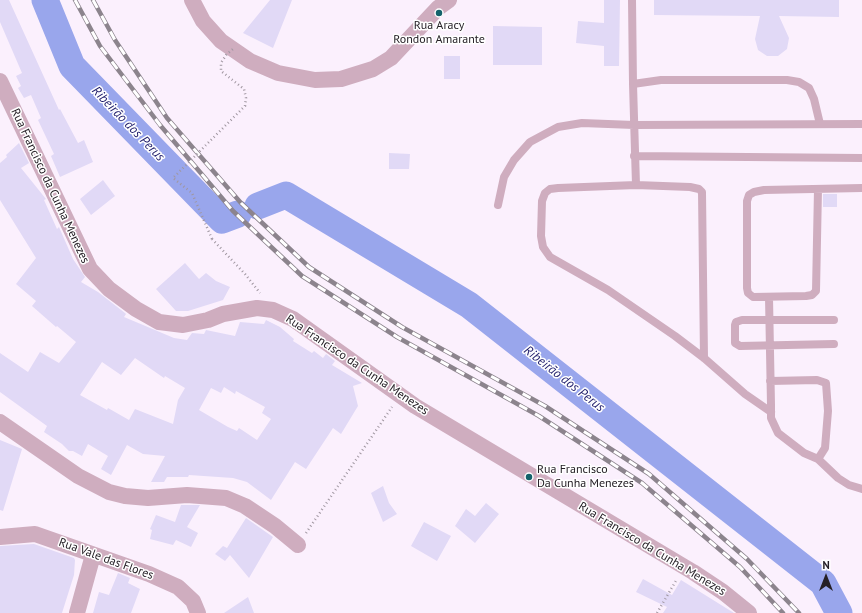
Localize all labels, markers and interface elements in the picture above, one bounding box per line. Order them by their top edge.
marker: Rua Aracy Rondon Amarante [434,8,444,18]
place label: Rua Aracy Rondon Amarante [393,19,485,47]
water label: Ribeirão dos Perus [88,83,168,165]
street label: Rua Francisco da Cunha Menezes [8,106,92,266]
street label: Rua Francisco da Cunha Menezes [283,312,431,418]
water label: Ribeirão dos Perus [521,343,607,415]
place label: Rua Francisco Da Cunha Menezes [537,463,634,491]
marker: Rua Francisco Da Cunha Menezes [524,472,534,482]
street label: Rua Francisco da Cunha Menezes [576,499,728,599]
street label: Rua Vale das Flores [57,535,155,583]
north arrow [806,557,846,597]
text: N [822,558,830,572]

